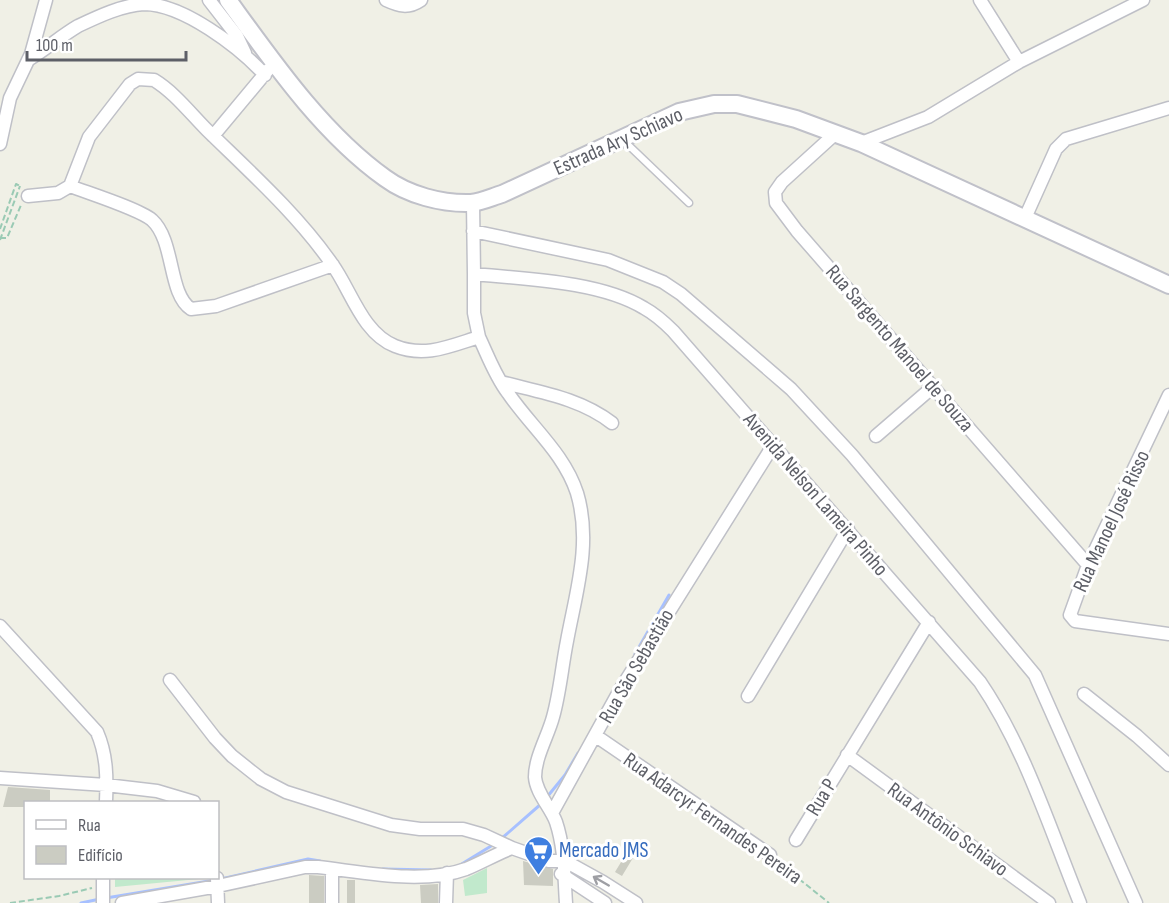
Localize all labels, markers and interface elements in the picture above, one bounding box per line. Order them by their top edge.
scale bar [27,24,186,62]
text: 100 m [36,35,73,56]
street label: Estrada Ary Schiavo [550,102,687,181]
street label: Rua Sargento Manoel de Souza [820,260,979,437]
street label: Avenida Nelson Lameira Pinho [737,407,893,581]
street label: Rua Manoel José Risso [1068,446,1155,596]
street label: Rua São Sebastião [594,605,679,728]
street label: Rua Adarcyr Fernandes Pereira [619,747,807,890]
street label: Rua P [801,774,842,820]
street label: Rua Antônio Schiavo [882,777,1013,882]
legend [24,801,219,879]
text: Rua [78,815,101,836]
supermarket icon: Mercado JMS [522,834,554,876]
place label: Mercado JMS [559,838,648,863]
text: Edifício [78,845,123,866]
one-way arrow [593,875,610,887]

